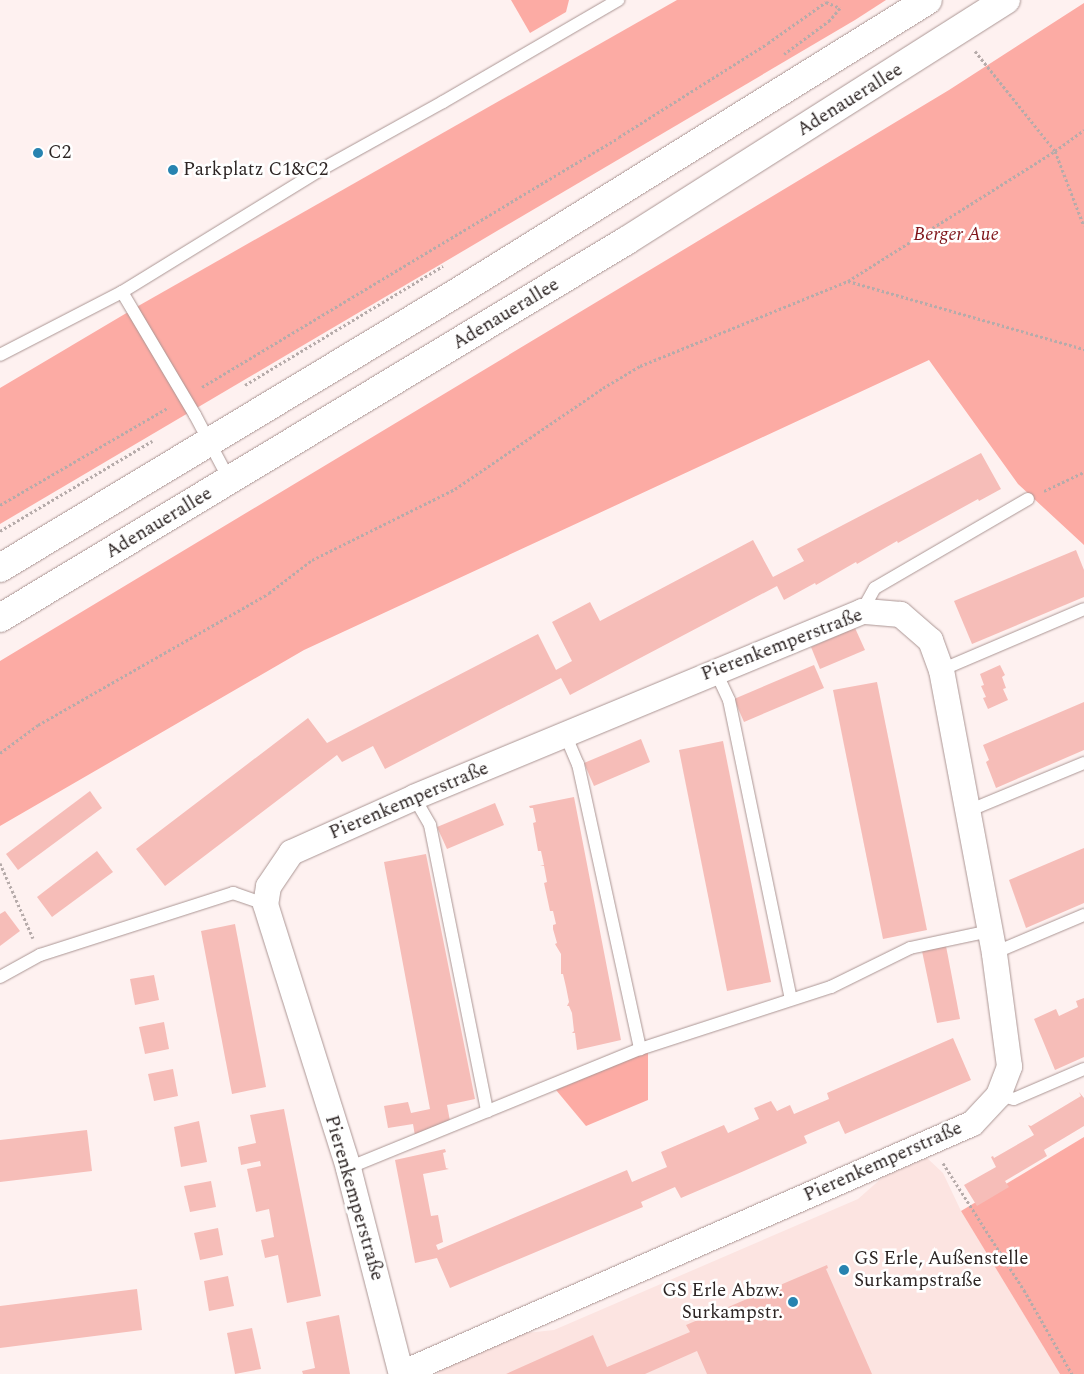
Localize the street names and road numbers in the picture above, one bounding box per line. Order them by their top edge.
street label: Adenauerallee [793,58,907,142]
street label: Adenauerallee [449,273,563,355]
street label: Adenauerallee [102,482,216,564]
street label: Pierenkemperstraße [698,604,866,686]
street label: Pierenkemperstraße [326,757,492,845]
street label: Pierenkemperstraße [319,1113,389,1283]
street label: Pierenkemperstraße [800,1117,966,1207]

